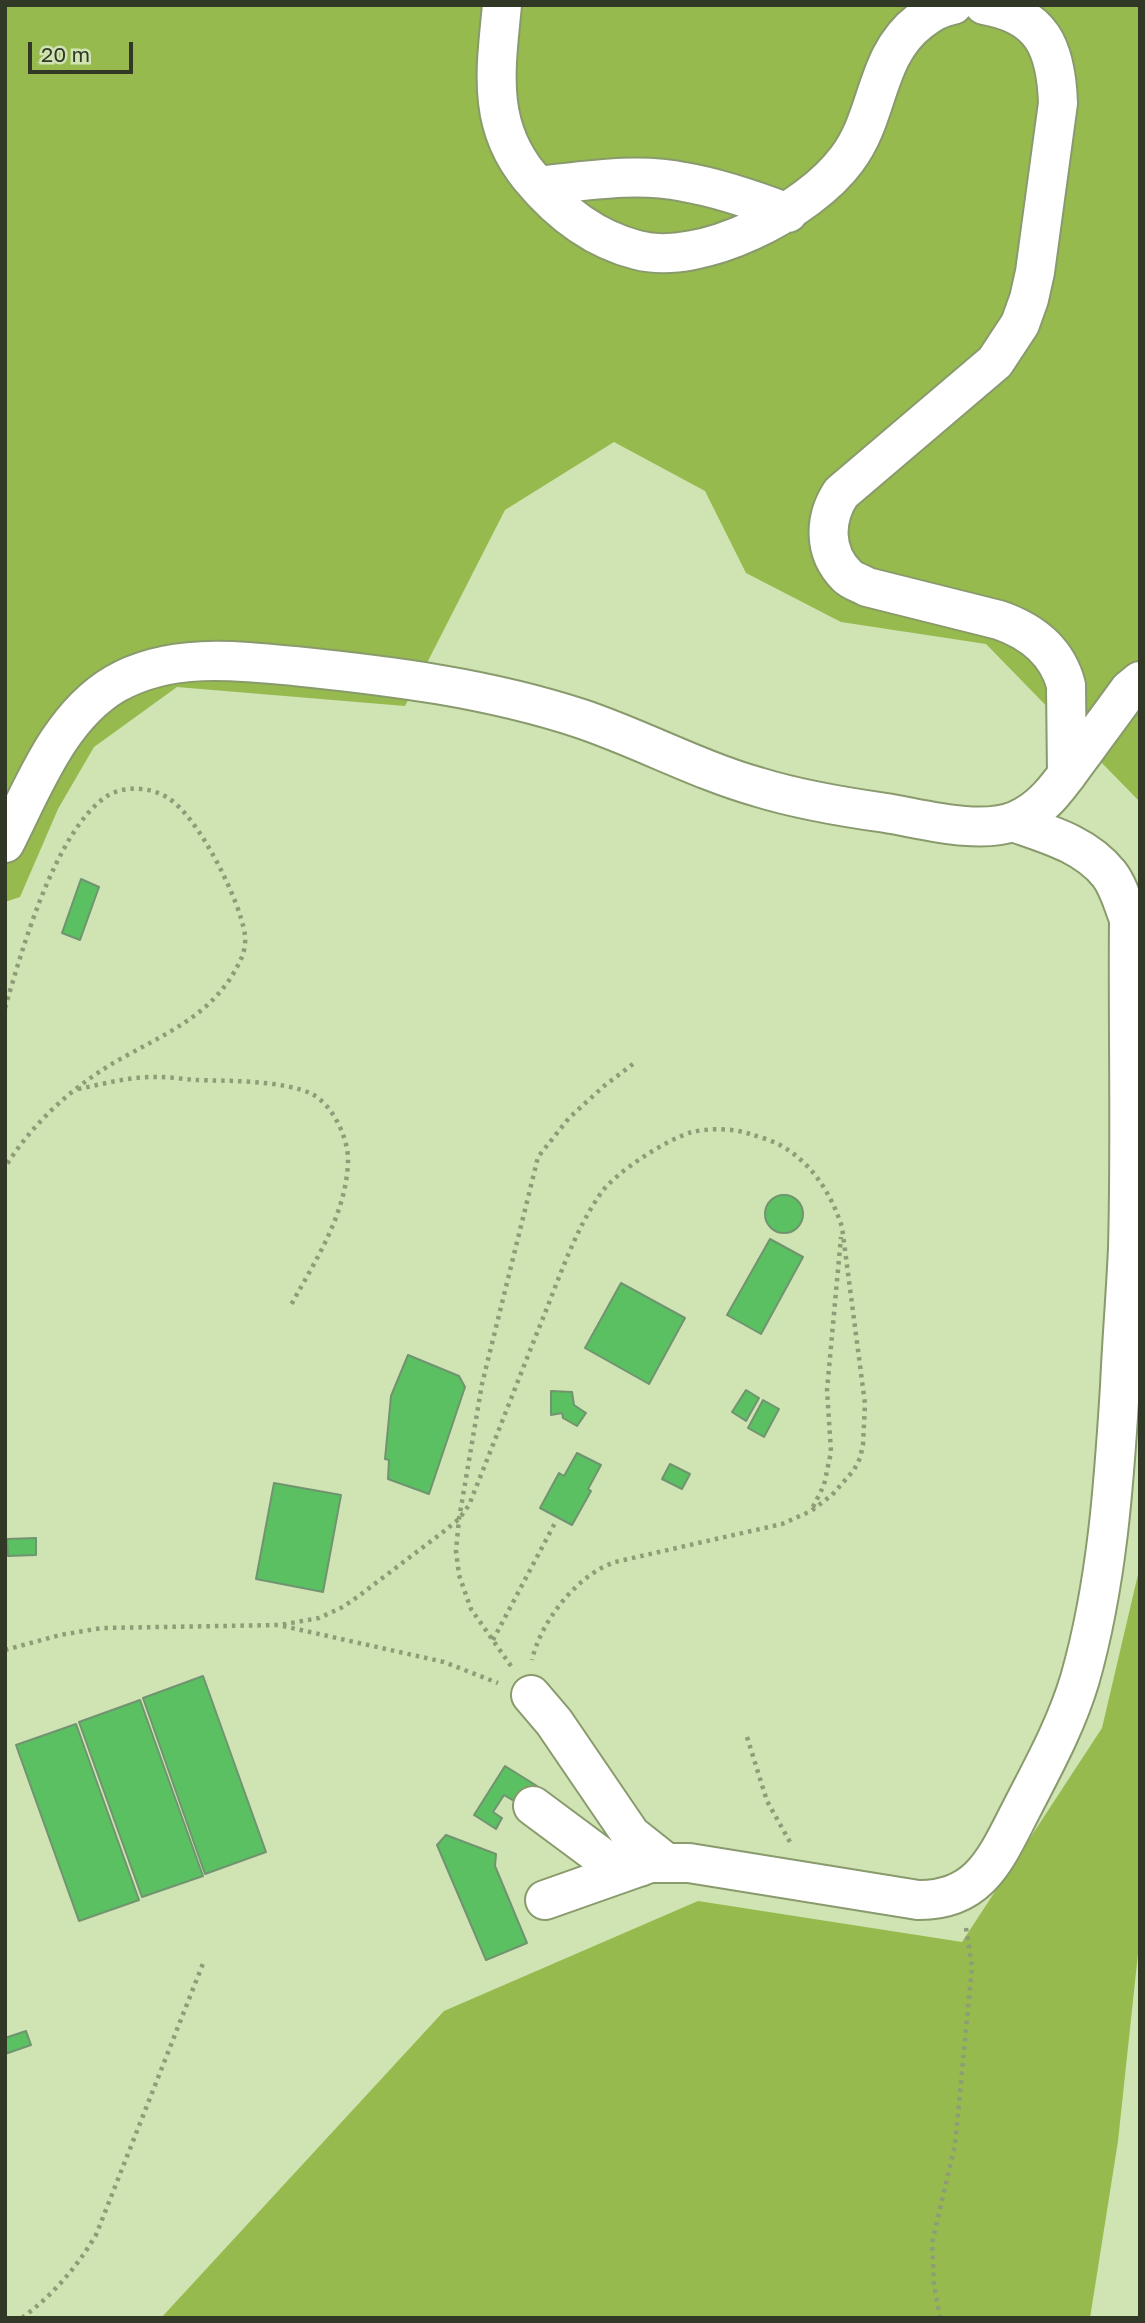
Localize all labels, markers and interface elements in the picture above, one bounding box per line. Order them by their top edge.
scale bar [32,28,136,72]
text: 20 m [41,41,90,67]

